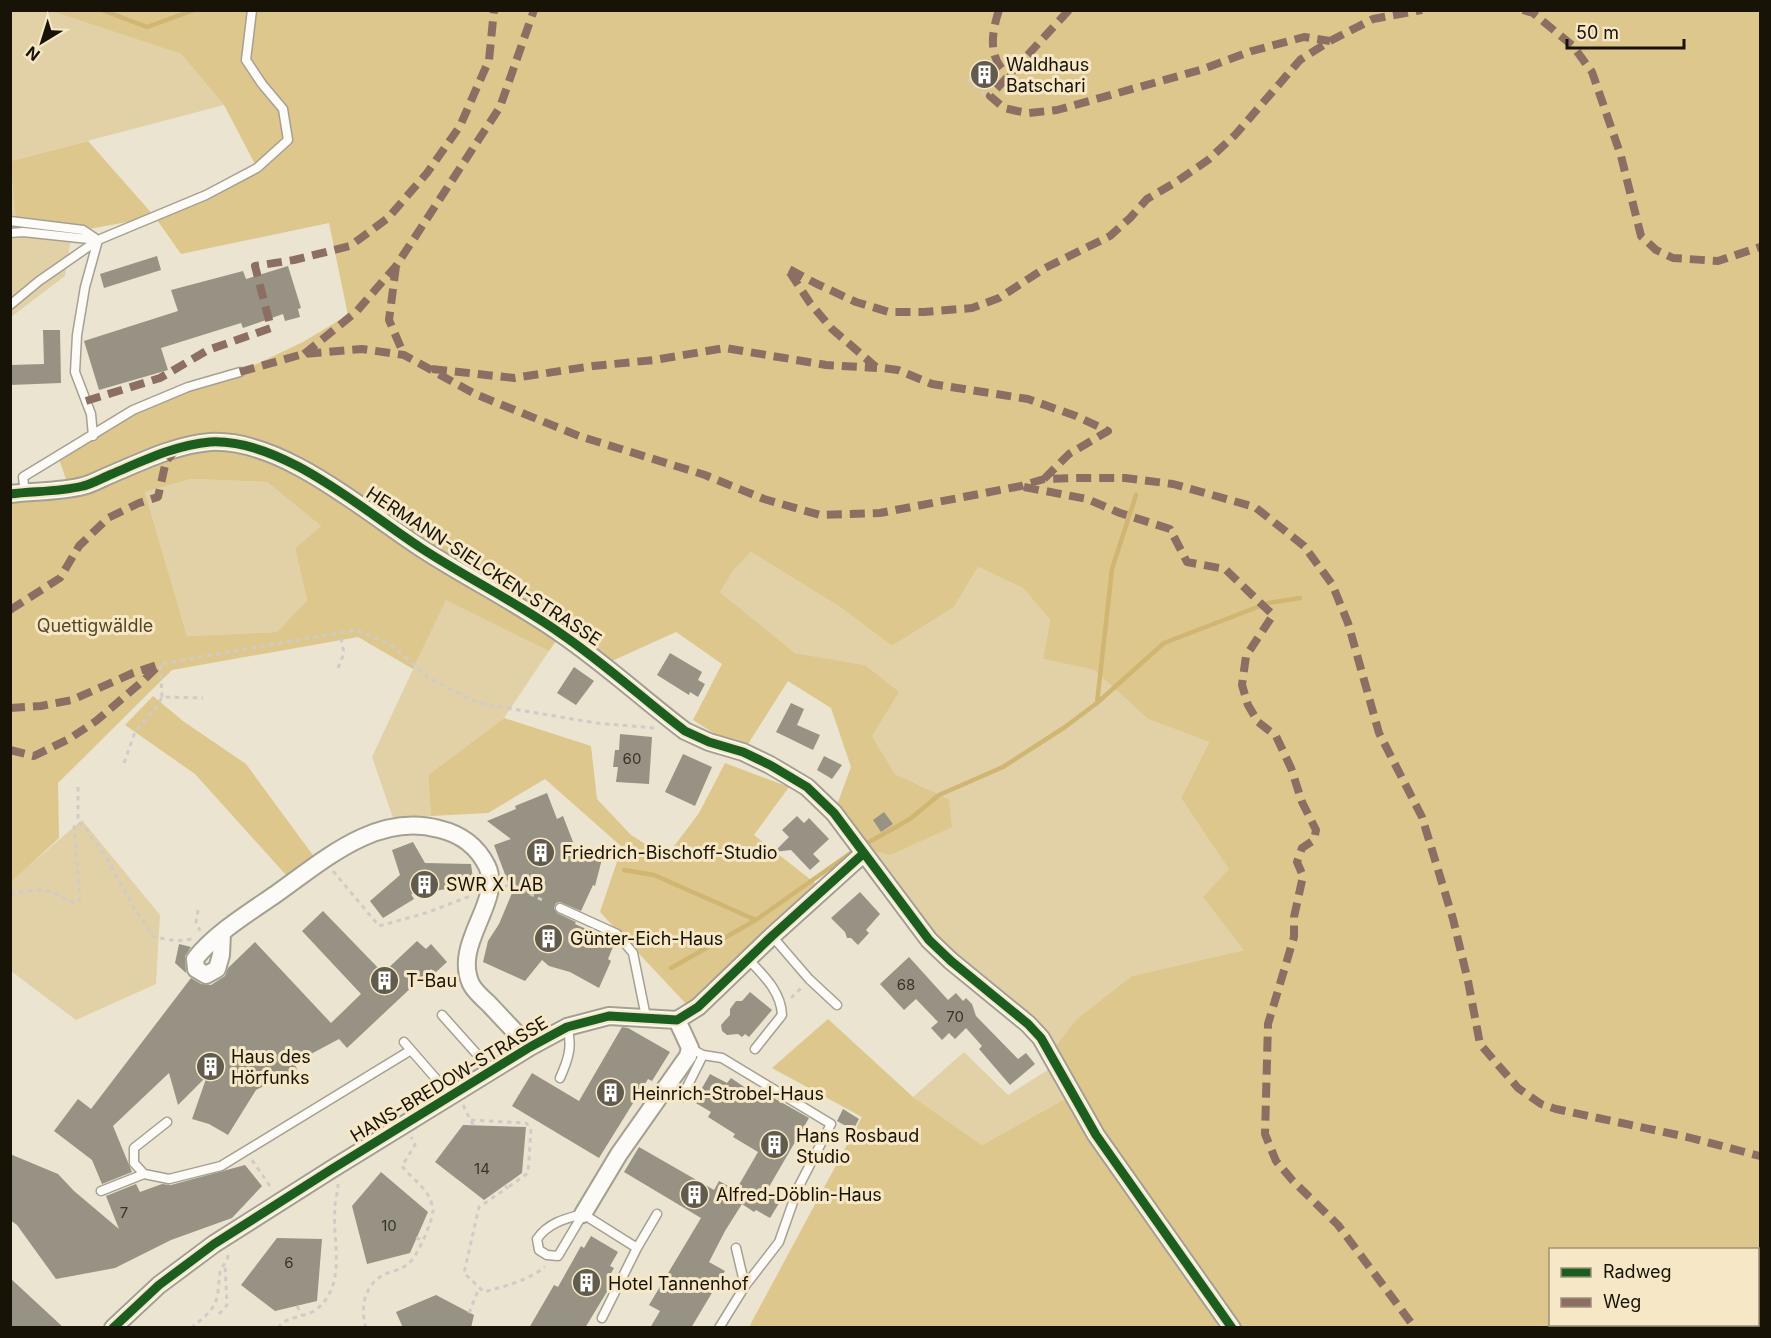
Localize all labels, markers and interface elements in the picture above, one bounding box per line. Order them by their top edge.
north arrow [12,12,72,72]
scale bar [1567,12,1684,50]
text: 50 m [1576,22,1619,43]
text: N [22,42,44,65]
place label: Waldhaus Batschari [1006,54,1089,96]
building icon: Waldhaus Batschari [969,58,1001,90]
street label: HERMANN-SIELCKEN-STRASSE [363,482,605,650]
park label: Quettigwäldle [37,615,153,636]
house number: 60 [623,749,641,768]
building icon: Friedrich-Bischoff-Studio [525,836,557,868]
place label: Friedrich-Bischoff-Studio [562,842,778,863]
building icon: SWR X LAB [409,868,441,900]
place label: SWR X LAB [446,874,544,895]
building icon: Günter-Eich-Haus [533,922,565,954]
place label: Günter-Eich-Haus [570,928,723,949]
building icon: T-Bau [369,964,401,996]
place label: T-Bau [406,970,457,991]
house number: 68 [897,975,915,994]
house number: 70 [946,1007,964,1026]
street label: HANS-BREDOW-STRASSE [347,1012,551,1146]
place label: Haus des Hörfunks [231,1046,311,1088]
building icon: Haus des Hörfunks [194,1050,226,1082]
building icon: Heinrich-Strobel-Haus [595,1077,627,1109]
place label: Heinrich-Strobel-Haus [632,1083,824,1104]
place label: Hans Rosbaud Studio [796,1125,919,1167]
building icon: Hans Rosbaud Studio [759,1129,791,1161]
house number: 14 [474,1159,490,1178]
building icon: Alfred-Döblin-Haus [679,1178,711,1210]
place label: Alfred-Döblin-Haus [716,1184,882,1205]
house number: 7 [120,1203,128,1222]
house number: 10 [381,1216,397,1235]
legend [1549,1248,1759,1326]
house number: 6 [284,1253,294,1272]
text: Radweg [1603,1261,1672,1282]
building icon: Hotel Tannenhof [571,1267,603,1299]
place label: Hotel Tannenhof [608,1273,749,1294]
text: Weg [1603,1291,1641,1312]

